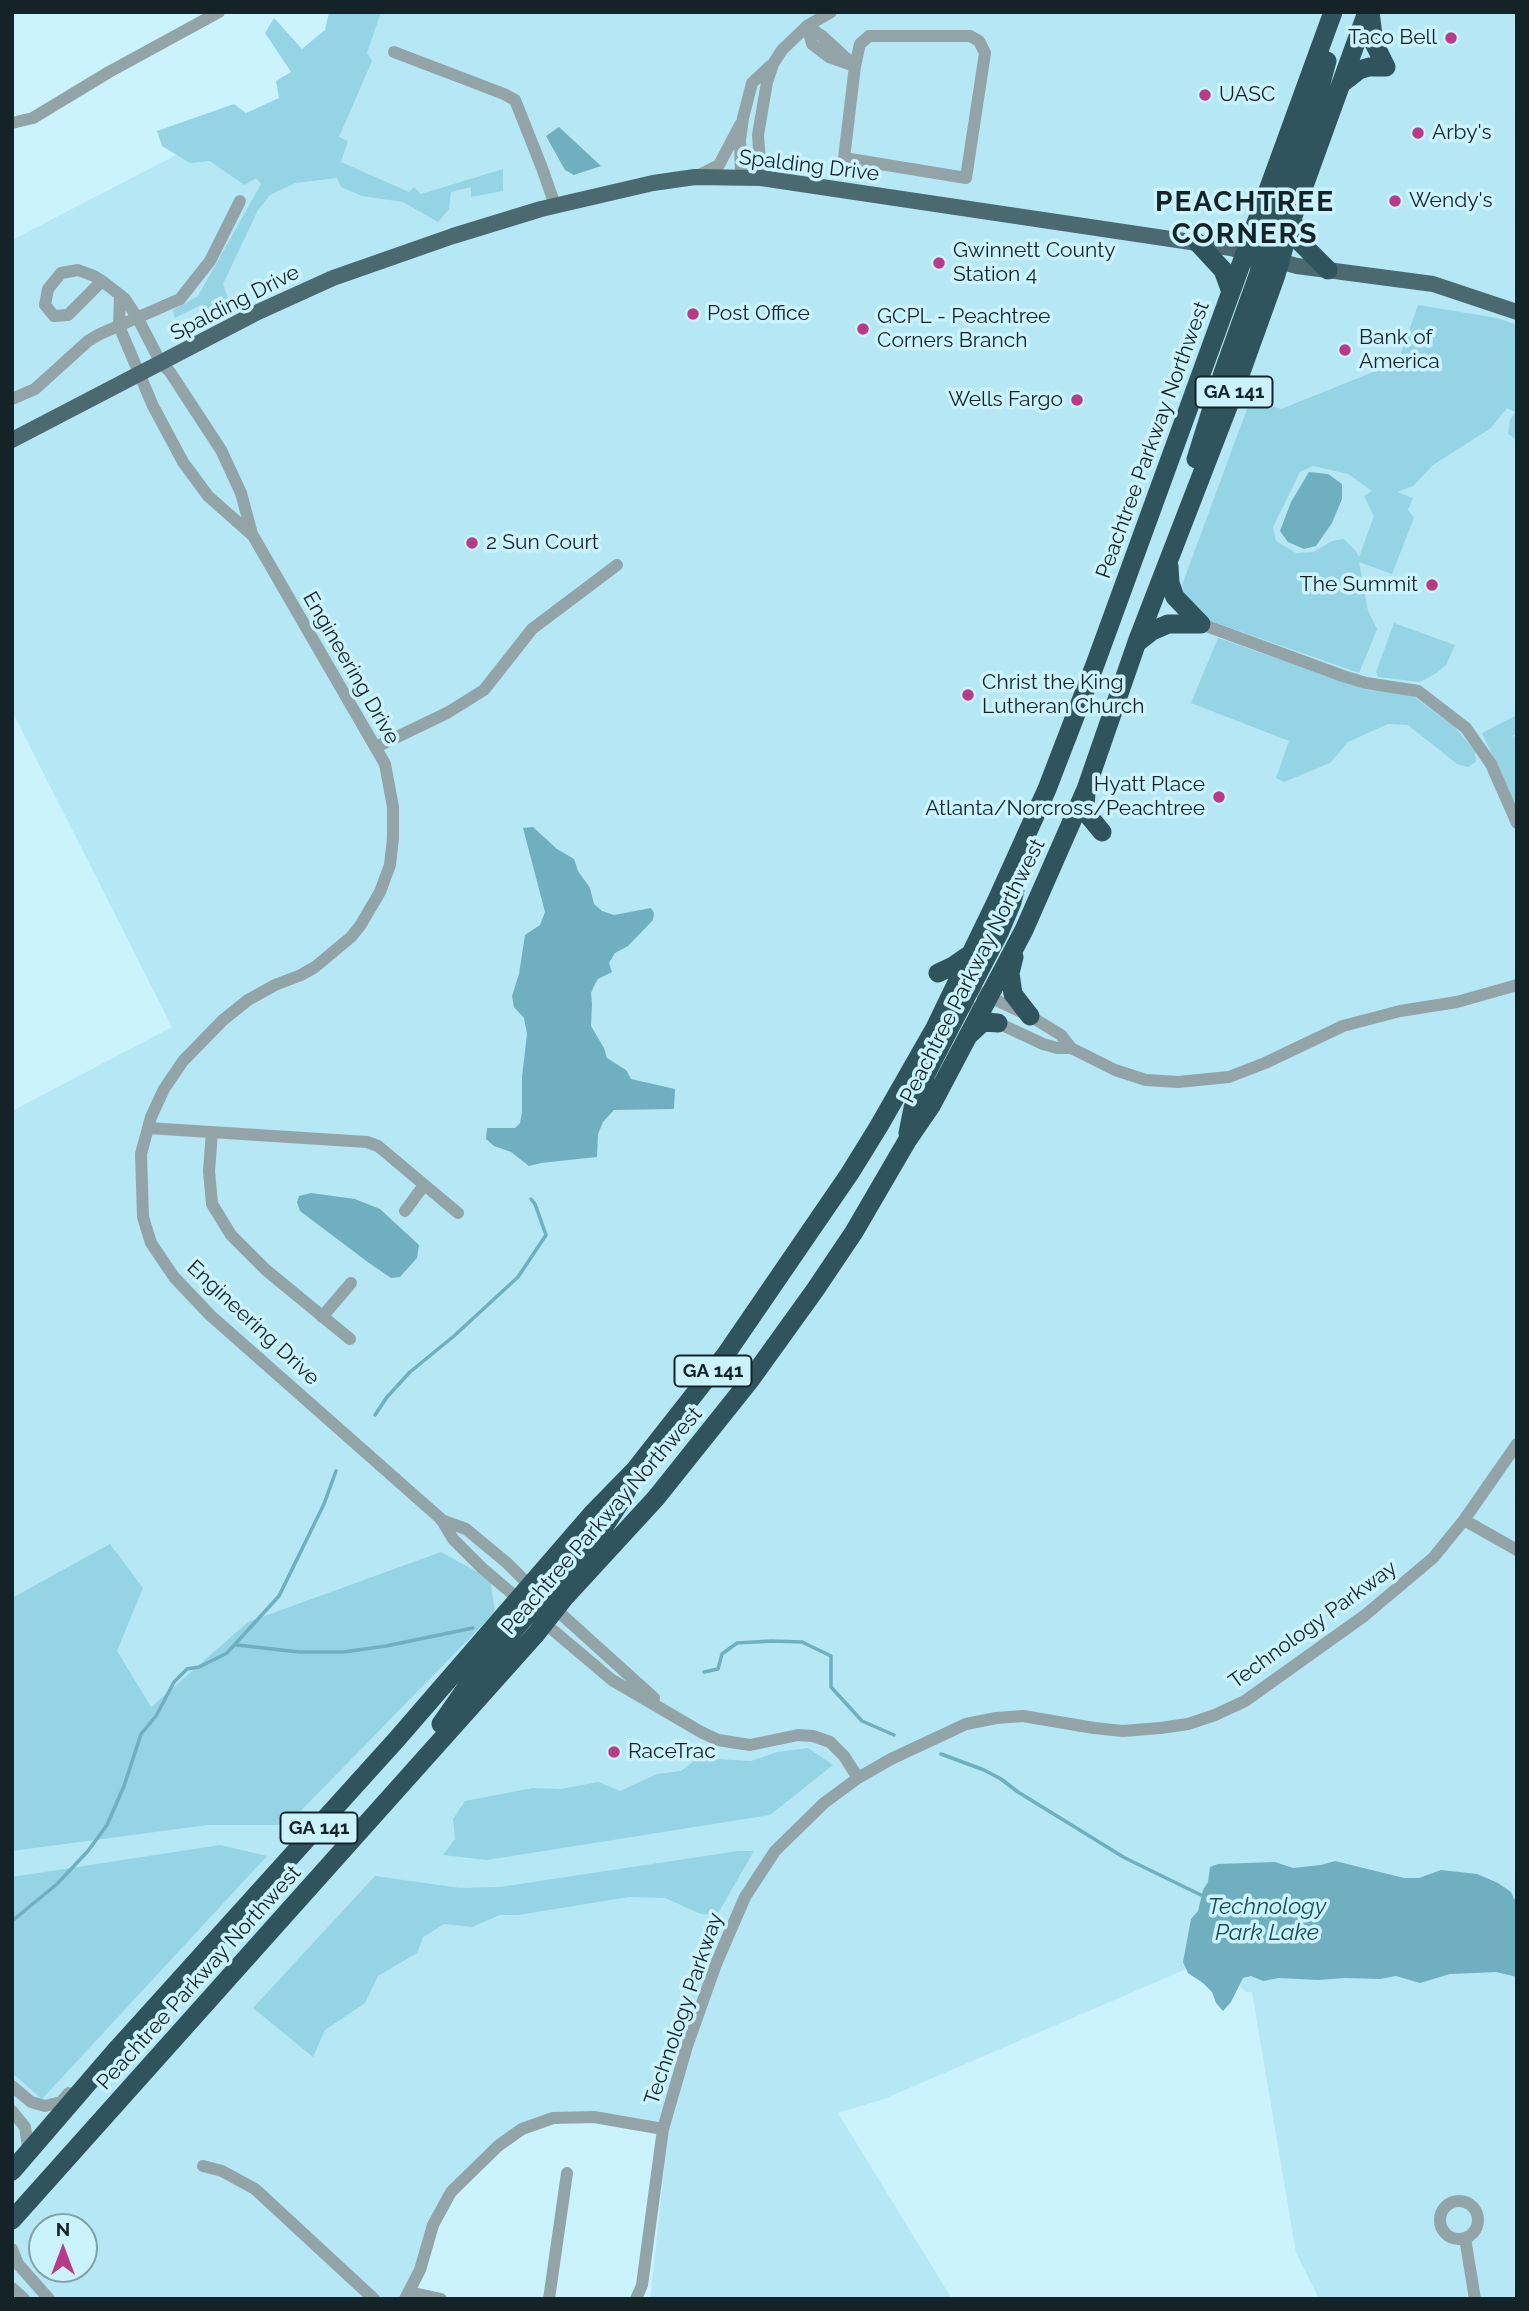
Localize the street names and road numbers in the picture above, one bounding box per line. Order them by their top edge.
street label: Spalding Drive [737,145,881,187]
street label: Spalding Drive [166,260,304,346]
street label: Peachtree Parkway Northwest [1091,298,1215,582]
road number: GA 141 [1196,376,1272,408]
street label: Engineering Drive [297,587,405,749]
street label: Peachtree Parkway Northwest [895,835,1051,1107]
street label: Engineering Drive [182,1255,324,1391]
road number: GA 141 [674,1356,752,1386]
street label: Peachtree Parkway Northwest [496,1402,708,1640]
street label: Technology Parkway [1224,1556,1402,1694]
road number: GA 141 [280,1812,358,1844]
street label: Peachtree Parkway Northwest [92,1861,306,2095]
street label: Technology Parkway [639,1910,729,2108]

